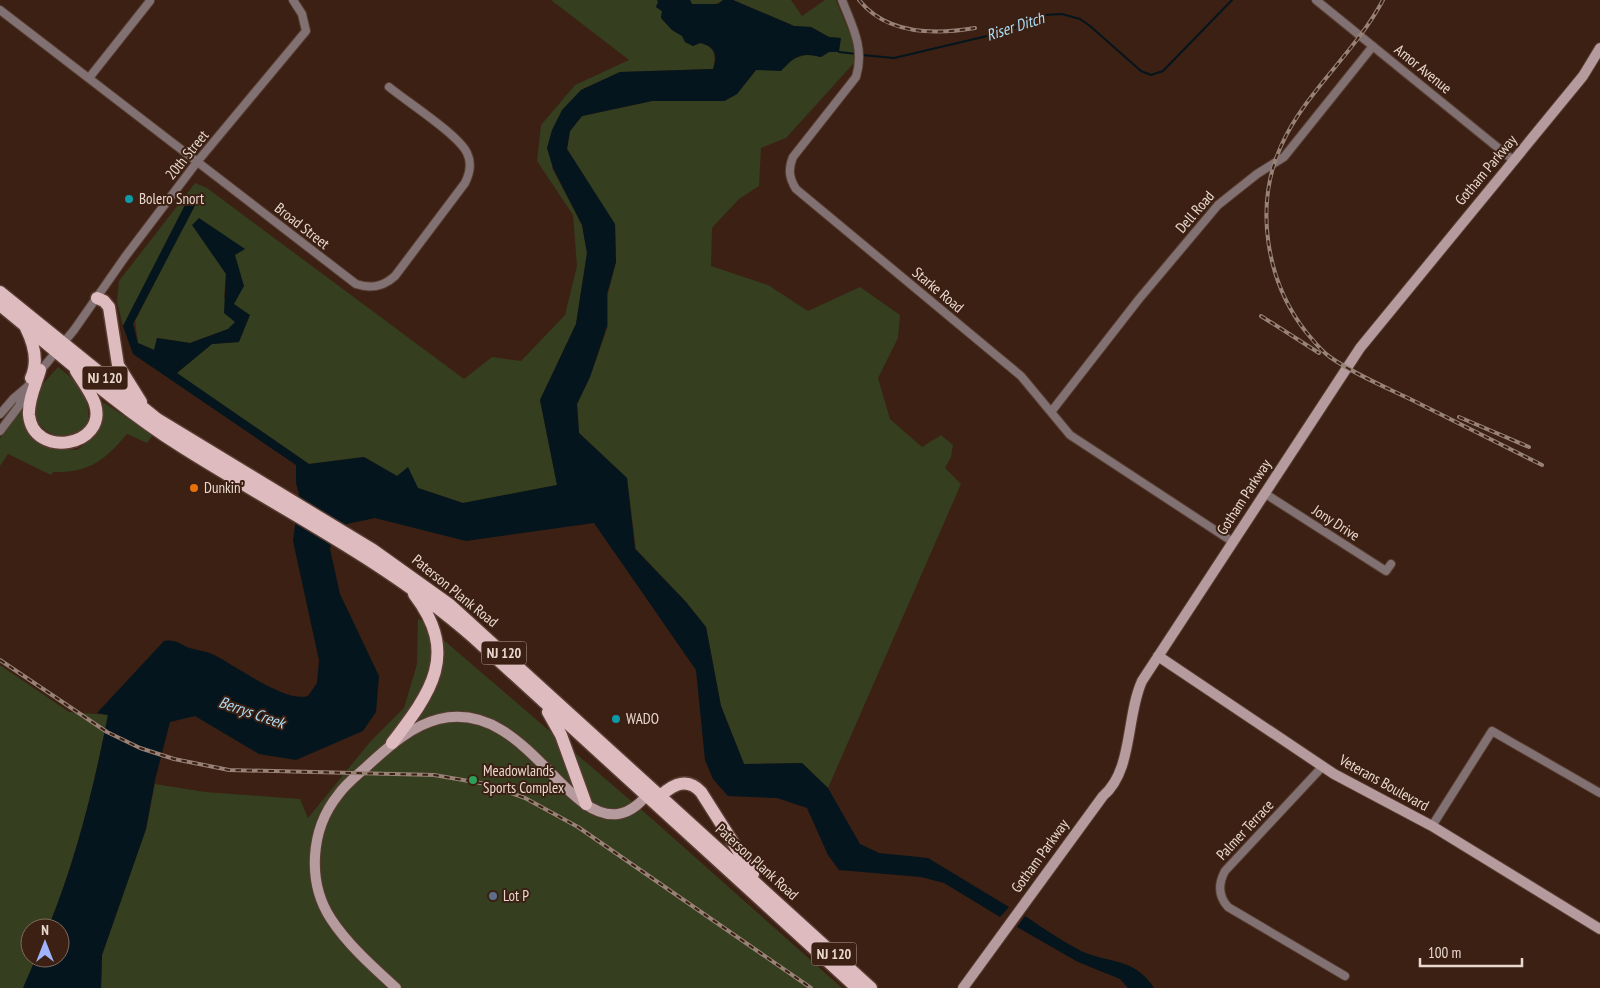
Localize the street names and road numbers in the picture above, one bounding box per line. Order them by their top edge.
street label: Amor Avenue [1391,40,1456,97]
street label: 20th Street [161,126,212,183]
street label: Gotham Parkway [1451,130,1521,209]
street label: Dell Road [1171,187,1218,237]
street label: Broad Street [271,198,334,253]
street label: Starke Road [909,263,968,317]
road number: NJ 120 [82,366,128,389]
street label: Gotham Parkway [1212,455,1275,538]
street label: Jony Drive [1308,500,1363,545]
street label: Paterson Plank Road [409,550,502,631]
road number: NJ 120 [482,641,526,664]
street label: Veterans Boulevard [1335,750,1432,815]
street label: Palmer Terrace [1212,796,1277,864]
street label: Gotham Parkway [1007,815,1073,896]
street label: Paterson Plank Road [712,819,803,904]
road number: NJ 120 [812,942,856,966]

